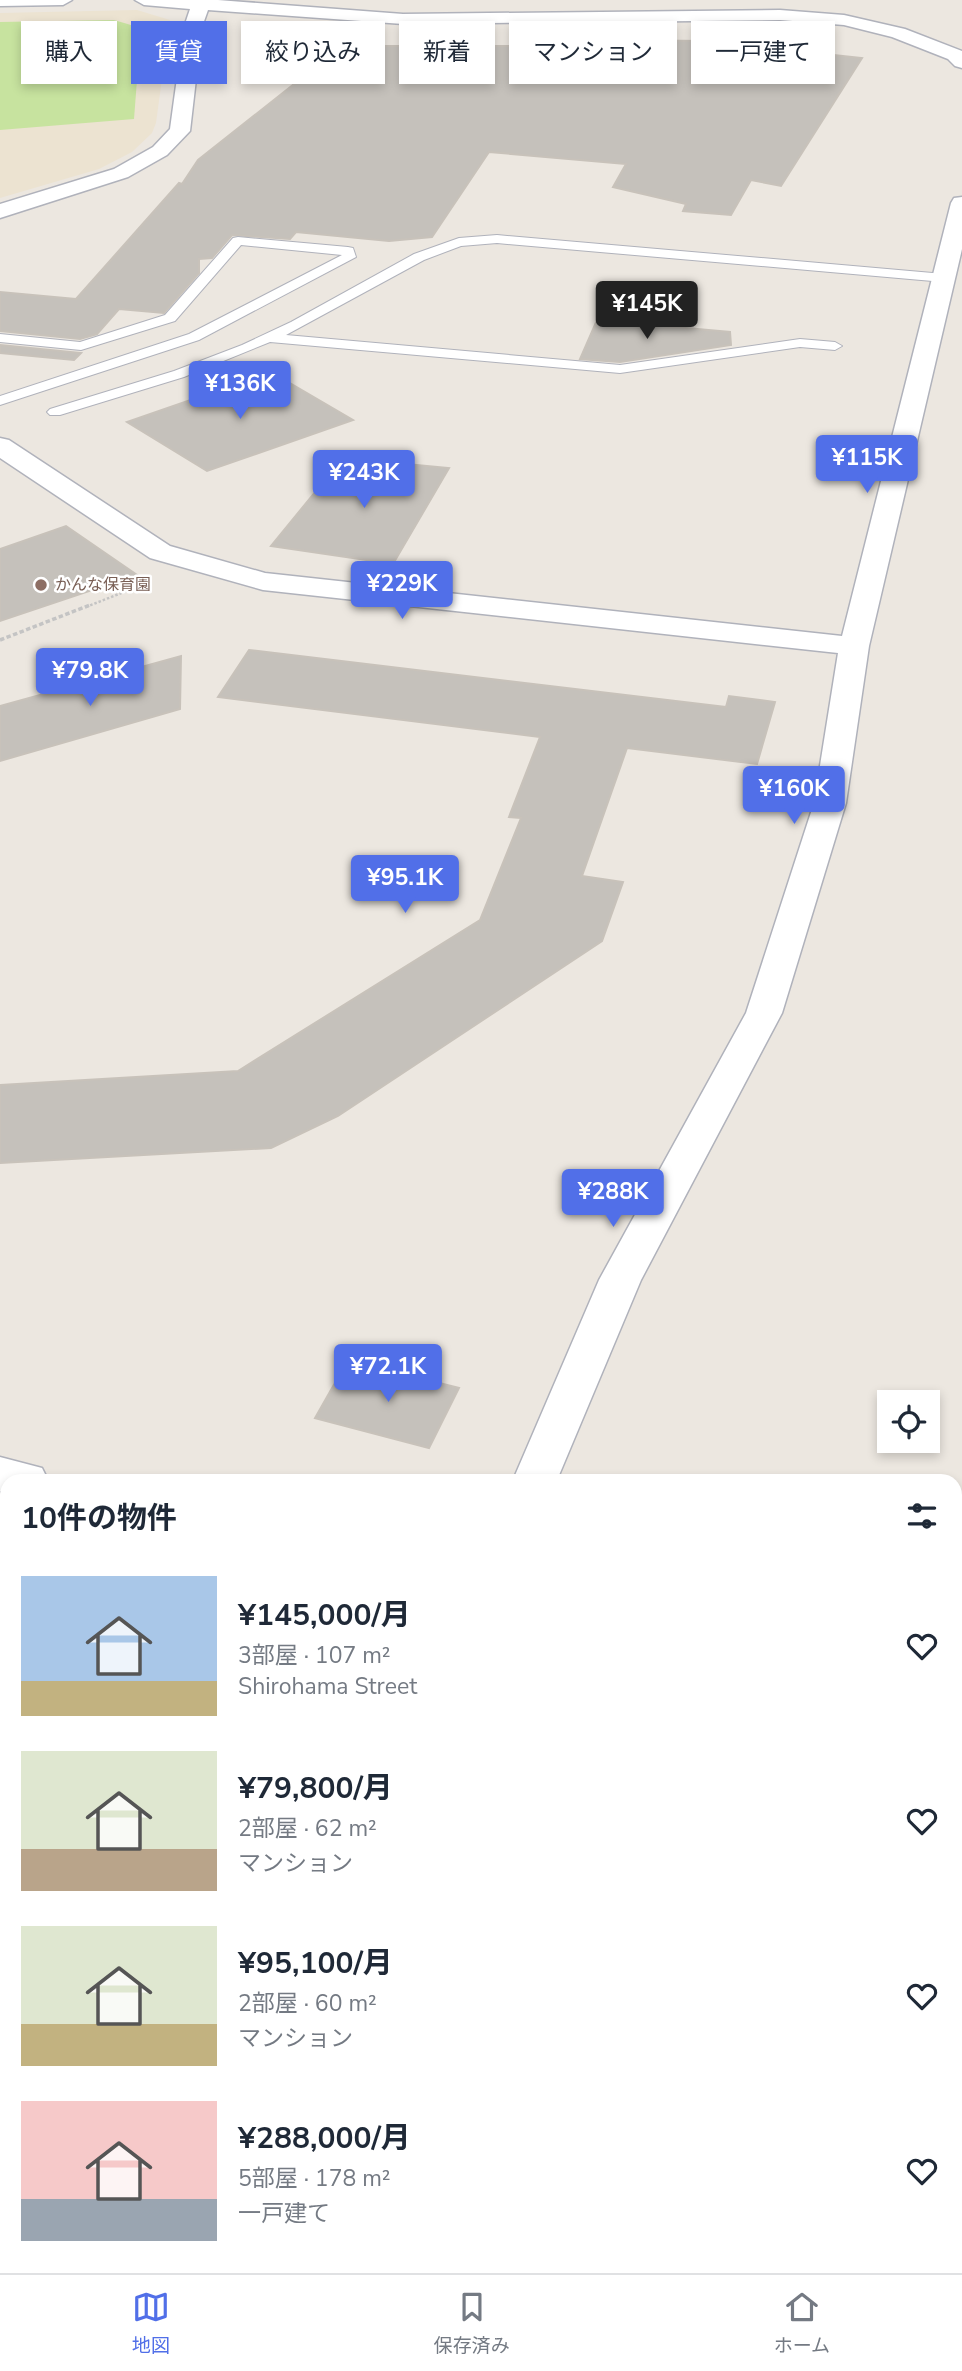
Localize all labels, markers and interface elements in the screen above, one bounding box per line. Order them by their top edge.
chip: 購入 [21,21,117,84]
chip: 賃貸 [131,21,227,84]
chip: 絞り込み [241,21,385,84]
chip: 新着 [399,21,495,84]
chip: マンション [509,21,677,84]
chip: 一戸建て [691,21,835,84]
pin: ¥145K [598,282,696,341]
text: ¥145K [612,288,682,319]
pin: ¥136K [191,362,289,421]
text: ¥136K [205,368,275,399]
pin: ¥115K [818,435,916,495]
text: ¥115K [832,442,902,473]
pin: ¥243K [315,450,413,510]
text: ¥243K [329,457,399,488]
pin: ¥229K [353,562,451,621]
text: ¥229K [367,568,437,599]
place label: かんな保育園 [55,574,151,596]
marker: かんな保育園 [33,577,49,593]
pin: ¥79.8K [33,648,147,708]
text: ¥79.8K [52,655,128,686]
pin: ¥160K [745,766,843,826]
text: ¥160K [759,773,829,804]
pin: ¥95.1K [348,856,462,915]
text: ¥95.1K [367,862,443,893]
pin: ¥288K [564,1170,662,1229]
text: ¥288K [578,1176,648,1207]
pin: ¥72.1K [331,1344,445,1404]
text: ¥72.1K [350,1351,426,1382]
map controls [877,1390,940,1453]
button: locate [877,1390,940,1453]
icon: filters [903,1497,941,1535]
text: 10件の物件 [21,1498,177,1539]
text: ¥145,000/月 [238,1595,411,1636]
icon: home [77,1604,161,1688]
icon: heart [903,1627,941,1665]
text: 3部屋 · 107 m² [238,1640,391,1671]
text: Shirohama Street [238,1671,417,1702]
text: ¥79,800/月 [238,1768,393,1809]
icon: home [77,1779,161,1863]
icon: heart [903,1802,941,1840]
text: 2部屋 · 62 m² [238,1813,377,1844]
text: マンション [238,1848,353,1879]
text: ¥95,100/月 [238,1943,393,1984]
icon: home [77,1954,161,2038]
icon: heart [903,1977,941,2015]
text: 2部屋 · 60 m² [238,1988,377,2019]
text: マンション [238,2023,353,2054]
text: ¥288,000/月 [238,2118,411,2159]
icon: home [77,2129,161,2213]
icon: heart [903,2152,941,2190]
text: 5部屋 · 178 m² [238,2163,391,2194]
text: 一戸建て [238,2198,330,2229]
tab: 地図 [132,2288,170,2359]
tab: 保存済み [434,2288,510,2359]
tab: ホーム [774,2288,830,2359]

